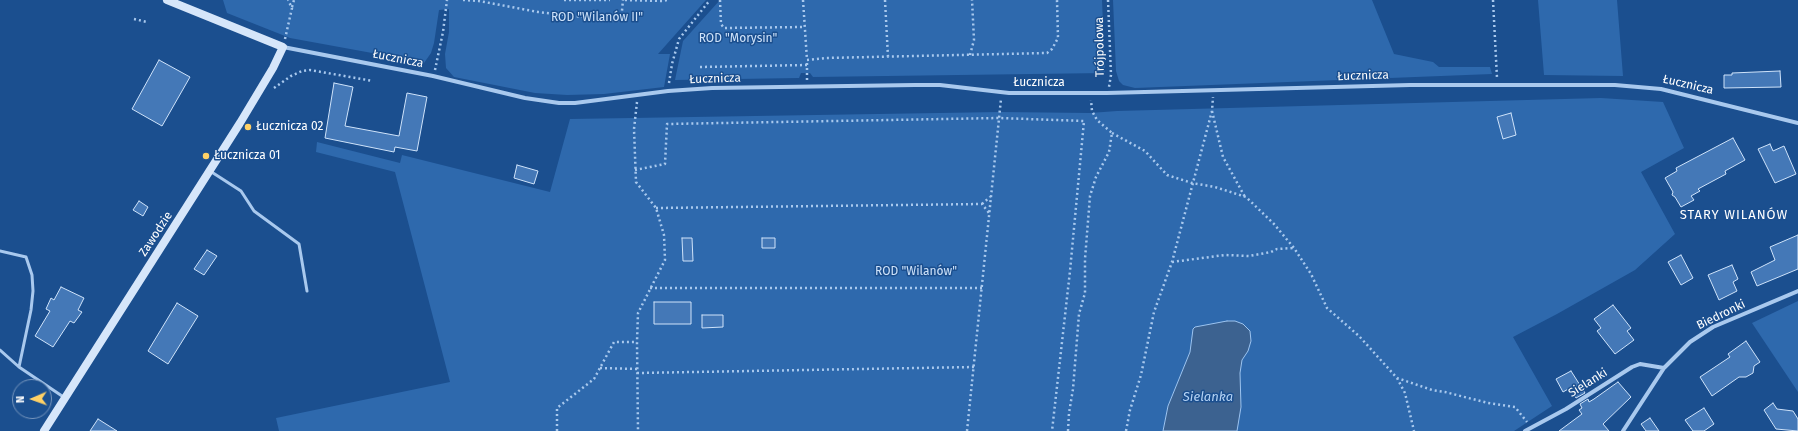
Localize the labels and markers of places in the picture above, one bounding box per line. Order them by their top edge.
place label: Łucznicza 02 [256,120,323,134]
marker: Łucznicza 02 [243,122,253,132]
place label: Łucznicza 01 [214,149,280,163]
marker: Łucznicza 01 [201,151,211,161]

